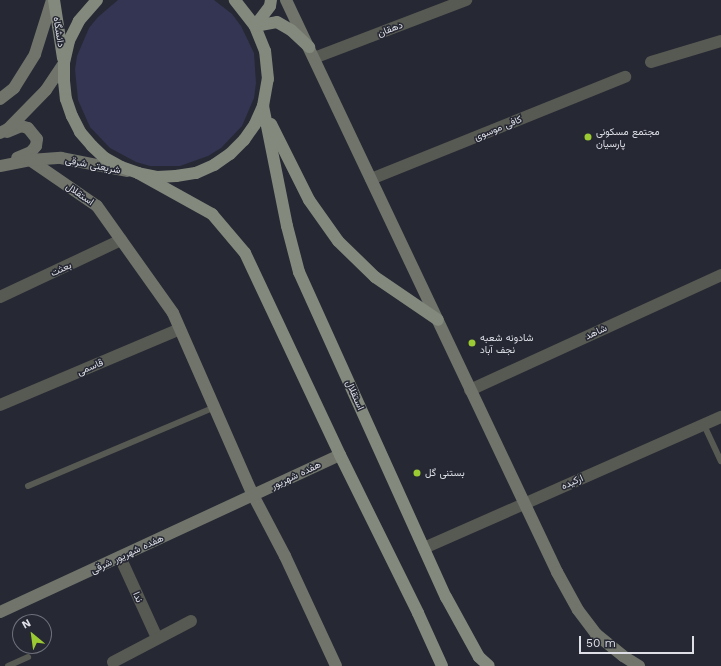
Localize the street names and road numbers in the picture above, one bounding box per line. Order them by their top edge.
street label: دانشگاه [51,16,67,48]
street label: دهقان [376,19,404,39]
street label: کافی موسوی [472,113,524,143]
street label: شریعتی شرقی [64,154,122,176]
street label: استقلال [64,180,96,208]
street label: بعثت [49,259,73,279]
street label: شاهد [583,322,609,342]
street label: قاسمی [75,356,105,378]
street label: استقلال [343,378,367,412]
street label: هفده شهریور [269,458,323,492]
street label: ارکیده [559,472,585,492]
street label: هفده شهریور شرقی [89,532,165,576]
street label: ندا [130,590,146,604]

